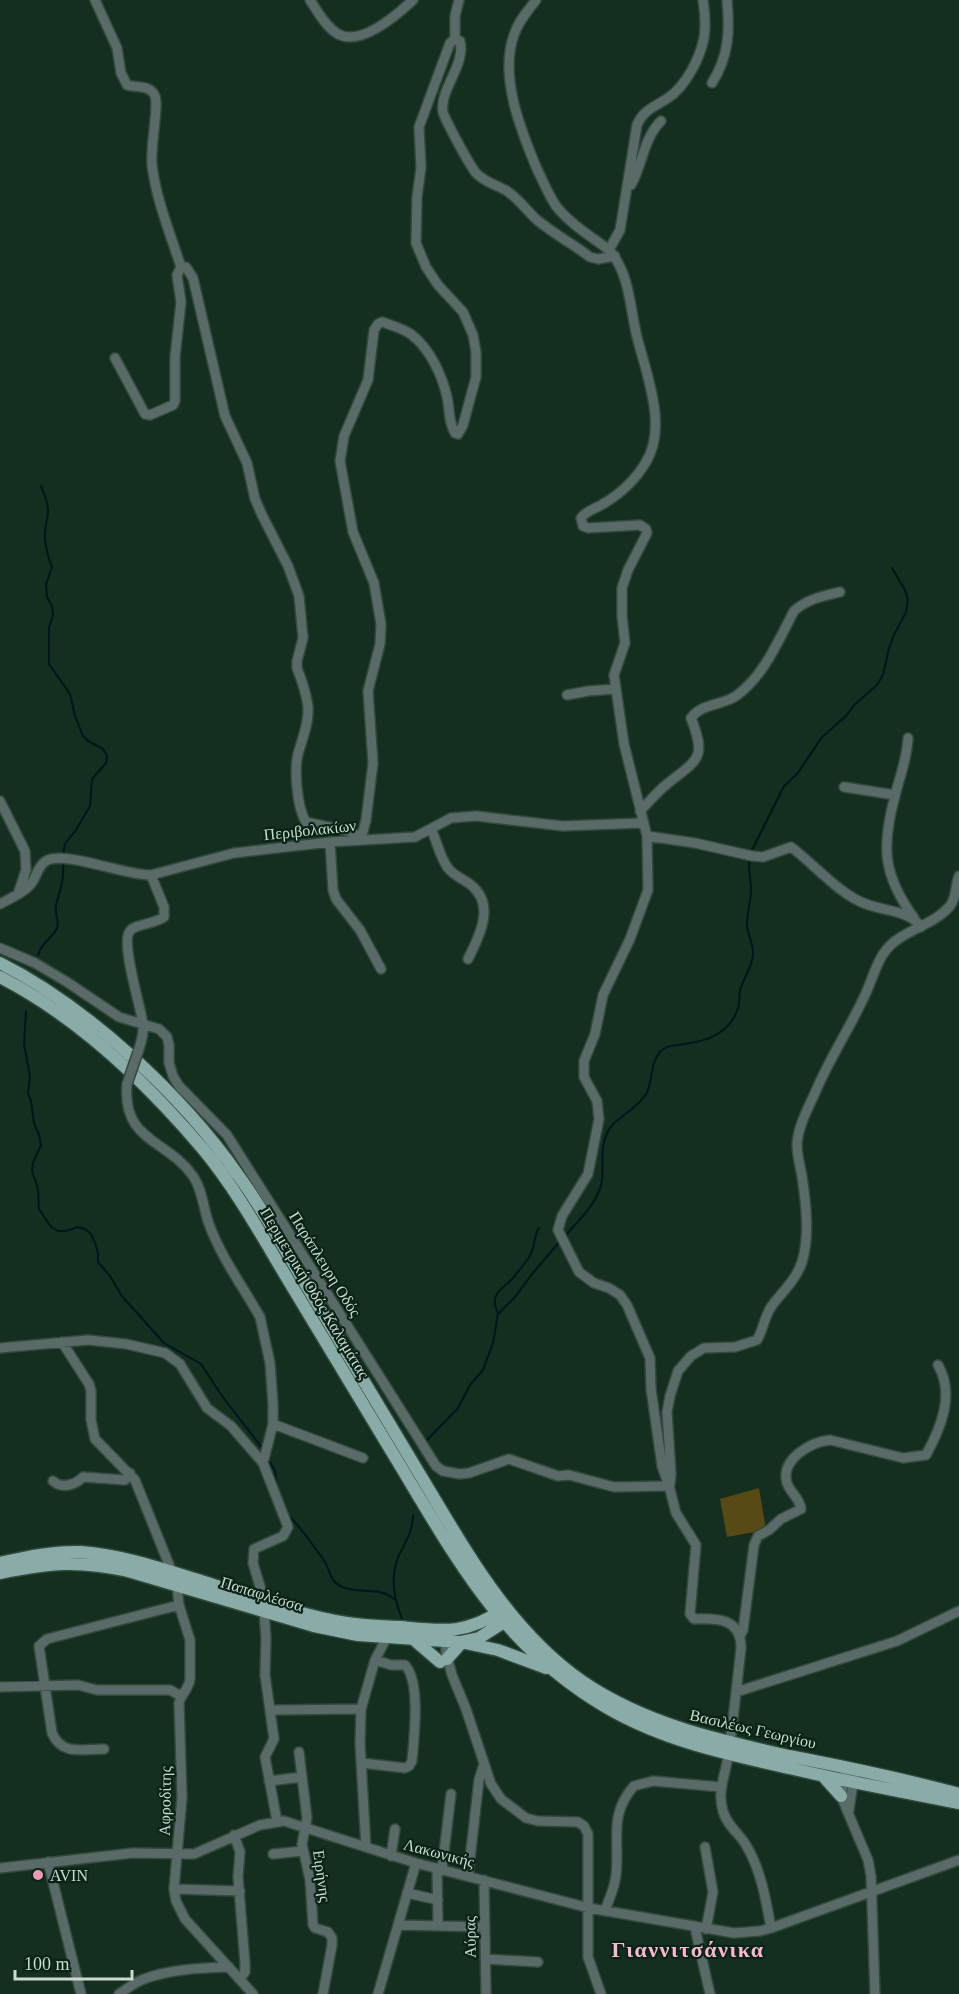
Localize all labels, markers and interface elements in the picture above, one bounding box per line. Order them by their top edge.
street label: Περιβολακίων [263,817,357,844]
street label: Περιμετρική Οδός Καλαμάτας [256,1205,373,1382]
street label: Παράπλευρη Οδός [285,1208,365,1321]
street label: Παπαφλέσσα [218,1573,306,1616]
street label: Βασιλέως Γεωργίου [688,1706,818,1753]
street label: Αφροδίτης [156,1765,175,1836]
street label: Λακωνικής [401,1835,477,1872]
street label: Ειρήνης [309,1849,334,1904]
place label: AVIN [50,1867,88,1884]
marker: AVIN [31,1868,45,1882]
street label: Αύρας [461,1915,480,1958]
district label: Γιαννιτσάνικα [611,1937,765,1962]
scale bar [15,1943,132,1981]
text: 100 m [24,1954,70,1974]

